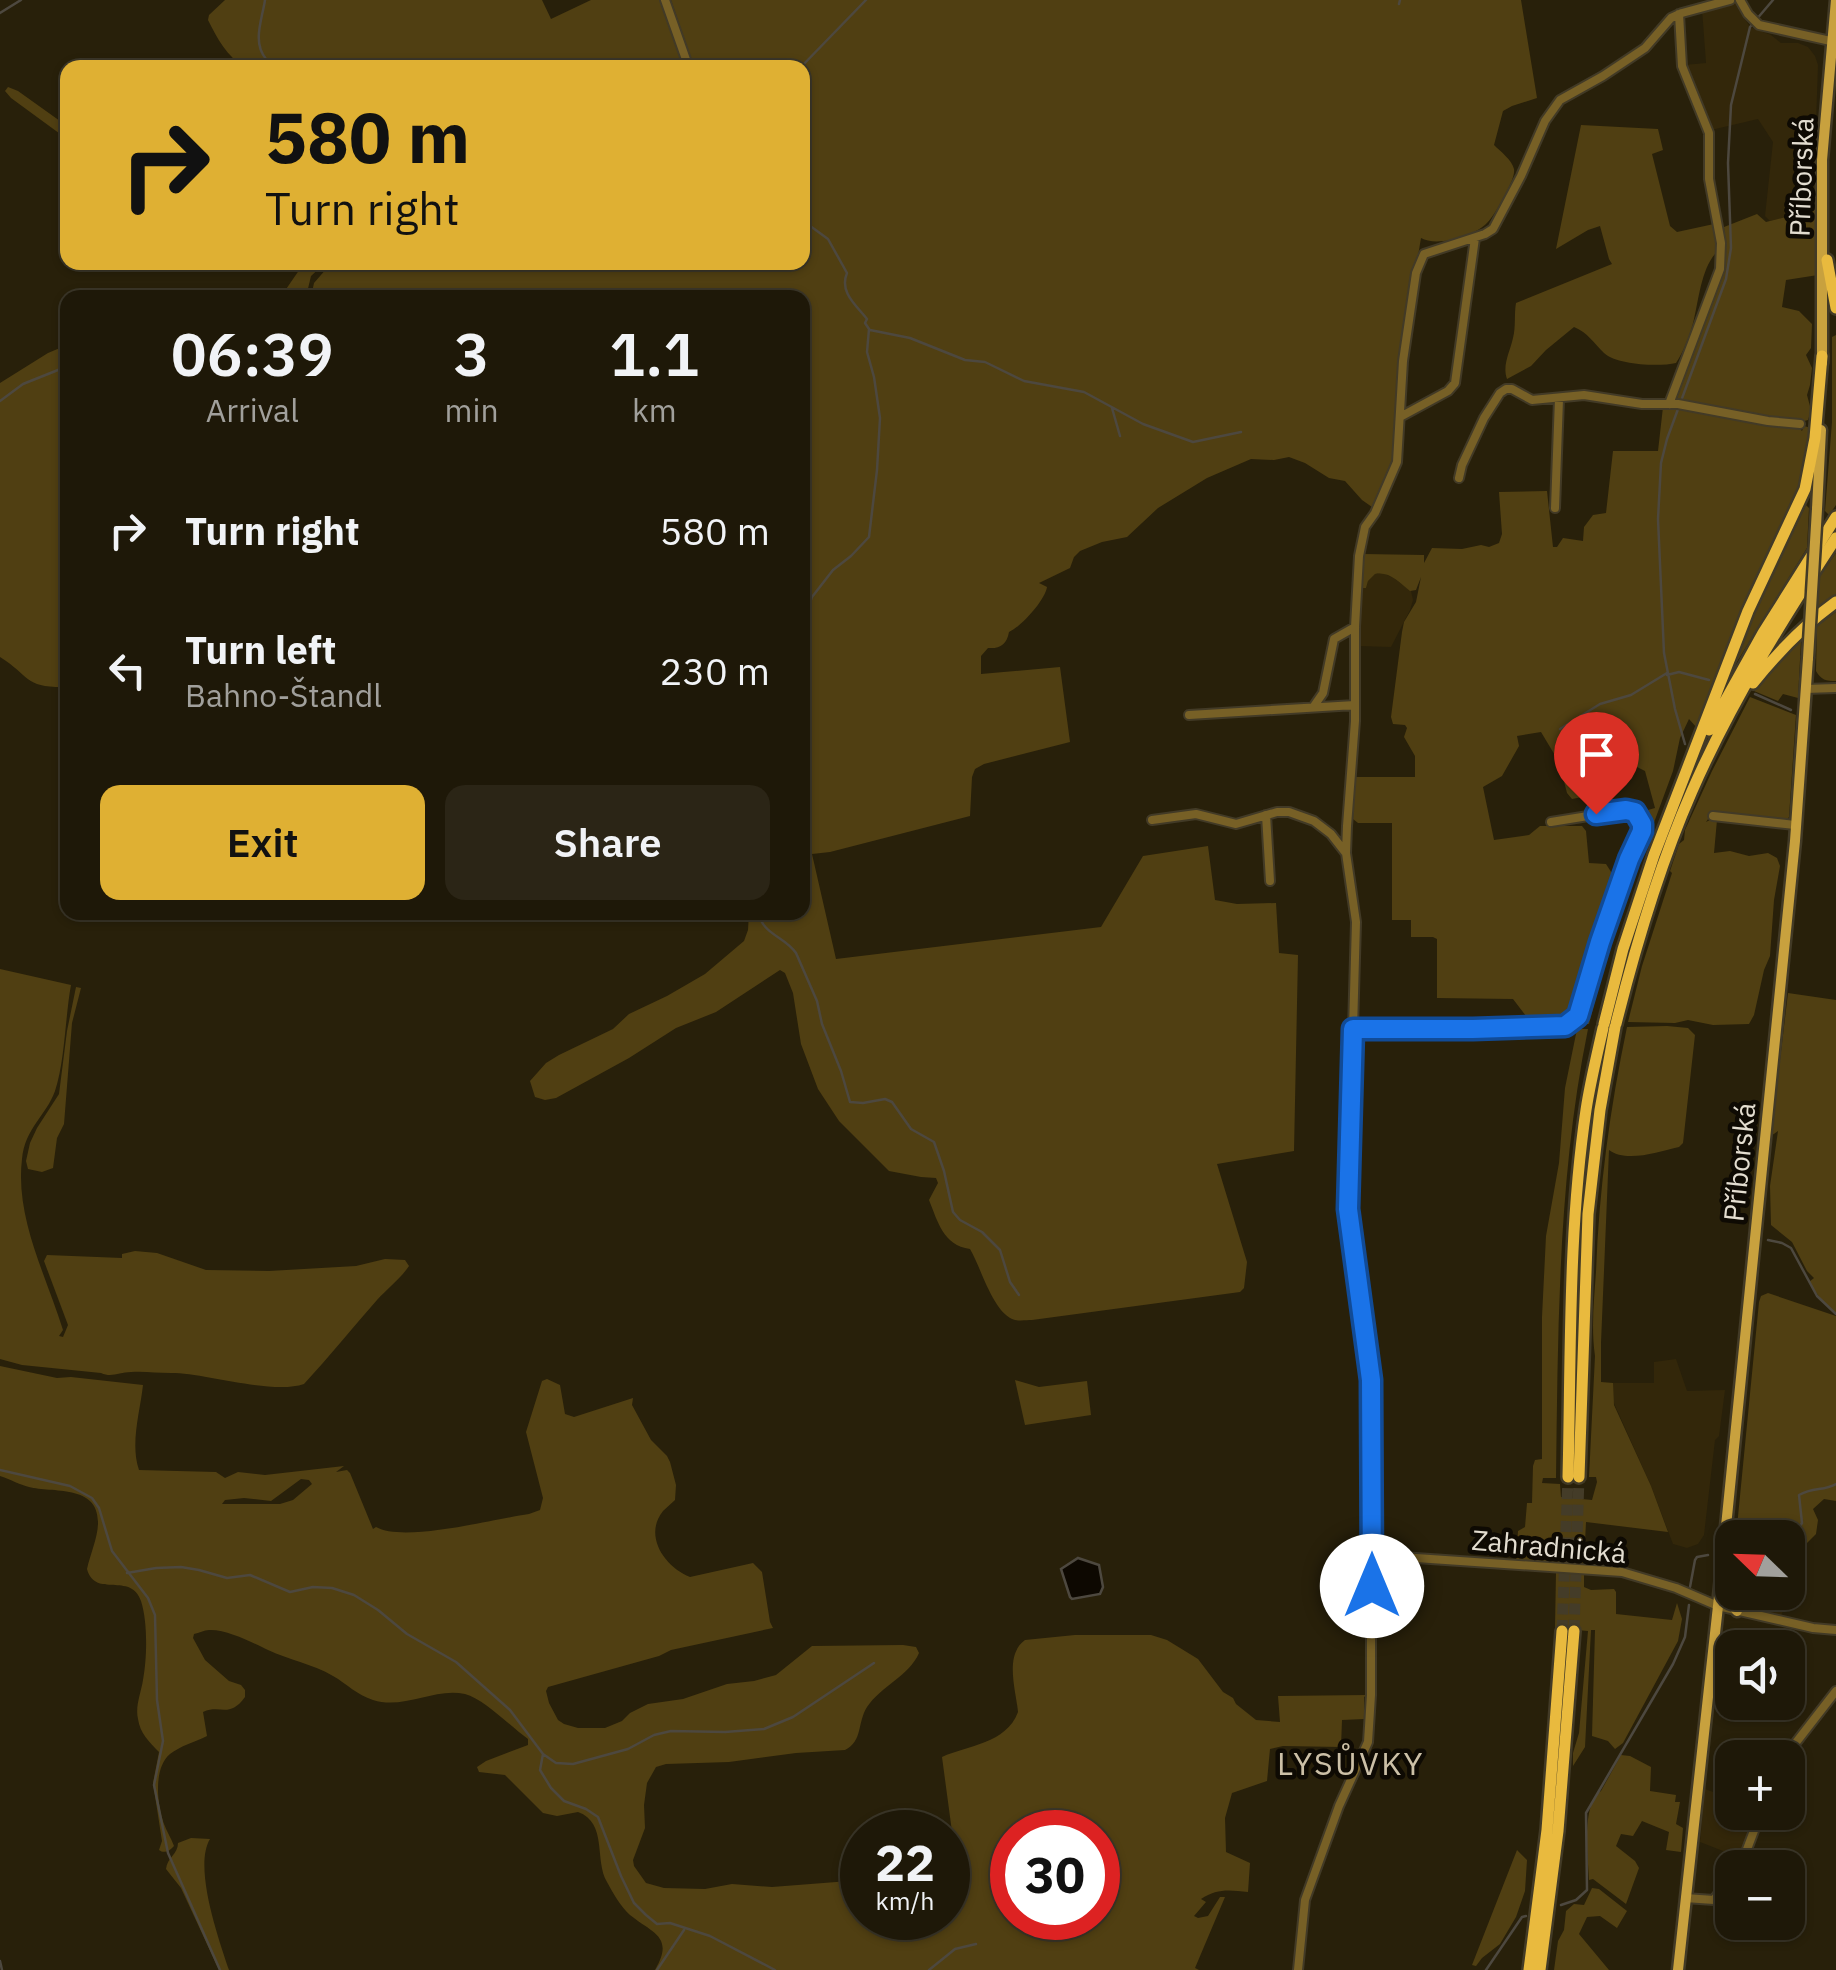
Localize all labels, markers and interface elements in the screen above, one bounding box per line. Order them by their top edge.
text: 580 m [265,91,470,182]
icon: right [100,100,230,230]
street label: Příborská [1780,117,1822,237]
text: Turn right [265,179,460,237]
text: 06:39 [171,314,334,393]
text: 3 [454,314,490,393]
text: 1.1 [609,314,699,393]
text: Arrival [206,389,299,431]
text: min [445,389,499,431]
text: km [632,389,677,431]
icon: right [100,503,155,558]
text: Turn right [185,506,360,555]
text: 580 m [659,506,770,555]
text: Turn left [185,625,336,674]
icon: left [100,643,155,698]
text: 230 m [659,646,770,695]
text: Bahno-Štandl [185,674,382,716]
pin [1554,712,1639,815]
icon: arrive [1569,727,1624,782]
button: Exit [100,785,425,900]
button: Share [445,785,770,900]
street label: Příborská [1714,1101,1764,1223]
north arrow [1715,1520,1805,1610]
map controls [1715,1520,1805,1940]
street label: Zahradnická [1470,1521,1628,1571]
position arrow [1320,1534,1424,1638]
button: sound [1715,1630,1805,1720]
button: + [1715,1740,1805,1830]
district label: LYSŮVKY [1277,1742,1425,1784]
speed limit sign: 30 [990,1810,1120,1940]
text: 22 [875,1830,935,1895]
button: − [1715,1850,1805,1940]
text: km/h [876,1884,934,1917]

